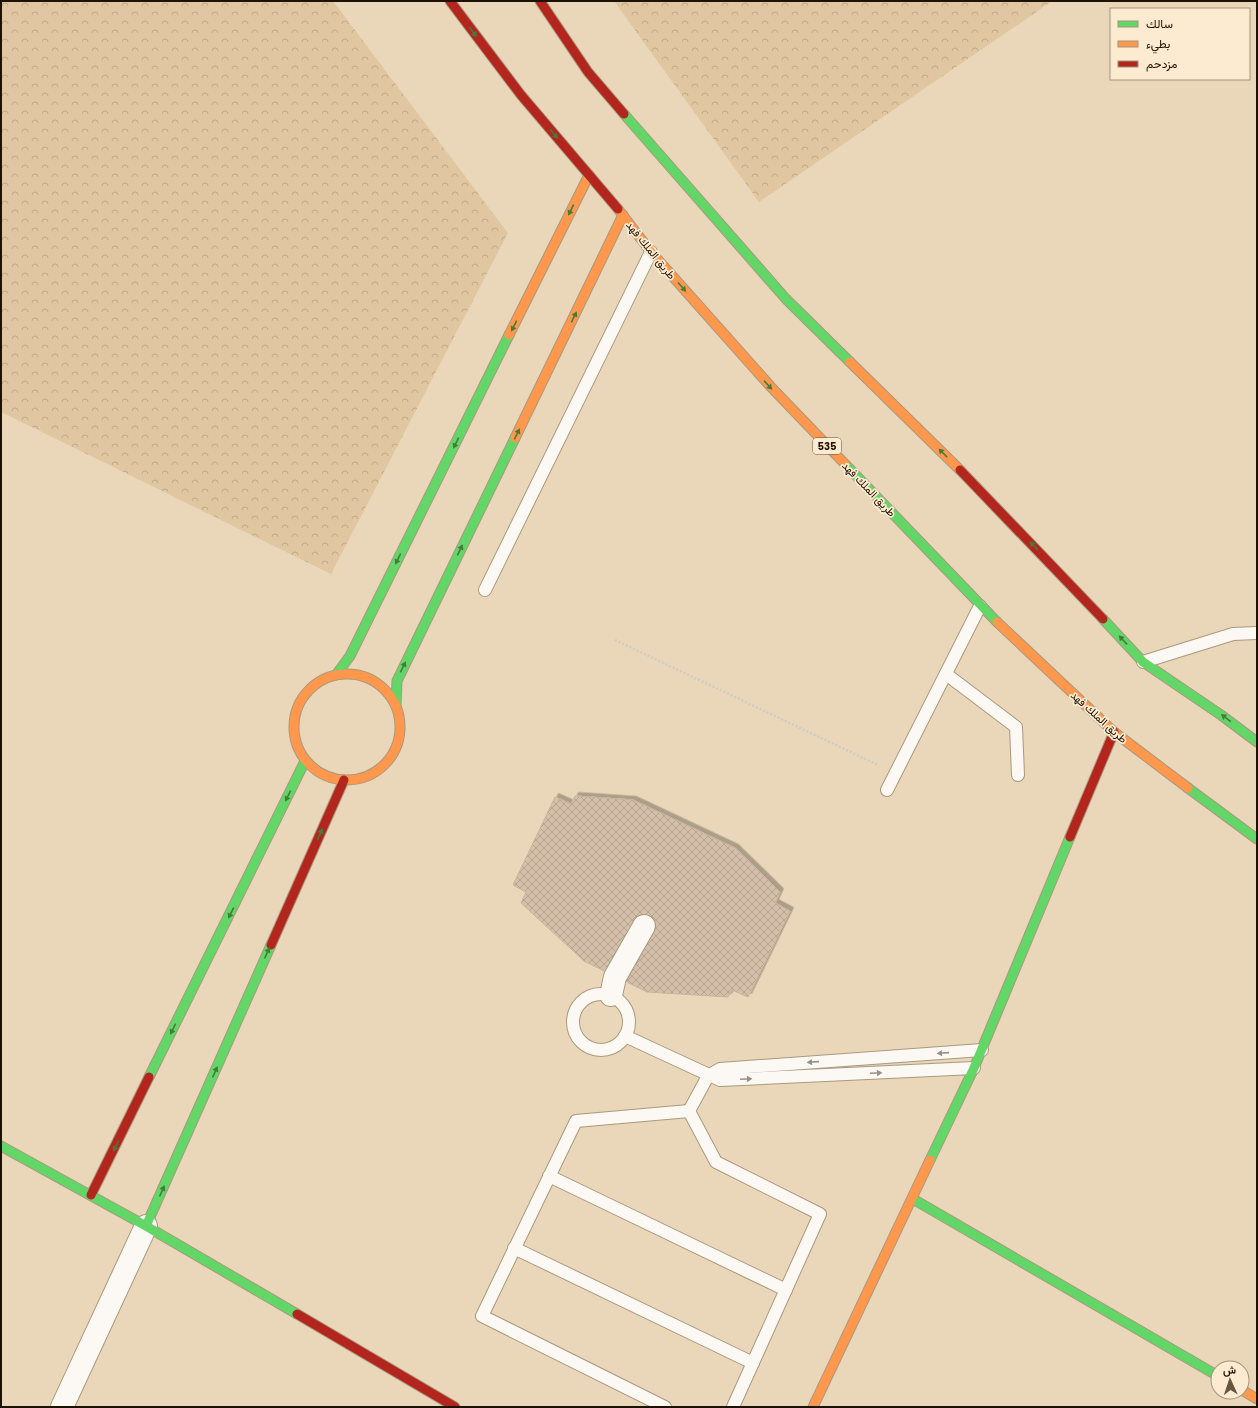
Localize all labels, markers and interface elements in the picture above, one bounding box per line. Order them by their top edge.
legend [1110,8,1250,80]
text: سالك [1146,15,1173,32]
one-way arrow [469,27,477,38]
text: بطيء [1146,35,1170,54]
text: مزدحم [1146,55,1177,72]
one-way arrow [549,129,558,139]
one-way arrow [568,204,574,216]
street label: طريق الملك فهد [622,217,680,283]
one-way arrow [678,282,687,293]
one-way arrow [571,311,577,322]
one-way arrow [511,321,517,332]
one-way arrow [764,379,773,390]
one-way arrow [514,428,520,439]
one-way arrow [453,437,459,449]
road number: 535 [813,438,841,454]
one-way arrow [938,448,948,458]
street label: طريق الملك فهد [839,458,899,520]
one-way arrow [1029,541,1038,551]
one-way arrow [457,545,463,556]
one-way arrow [395,554,401,565]
one-way arrow [1118,635,1127,646]
one-way arrow [400,662,406,673]
street label: طريق الملك فهد [1067,687,1131,747]
one-way arrow [1221,715,1231,723]
one-way arrow [285,790,291,802]
one-way arrow [317,829,323,840]
one-way arrow [228,907,234,918]
one-way arrow [264,947,270,959]
one-way arrow [170,1024,176,1035]
one-way arrow [937,1049,949,1056]
one-way arrow [807,1059,819,1066]
one-way arrow [212,1065,218,1077]
one-way arrow [870,1069,882,1076]
one-way arrow [740,1076,753,1082]
one-way arrow [113,1140,119,1152]
one-way arrow [159,1185,165,1196]
north arrow [1210,1360,1250,1400]
text: ش [1222,1362,1236,1378]

